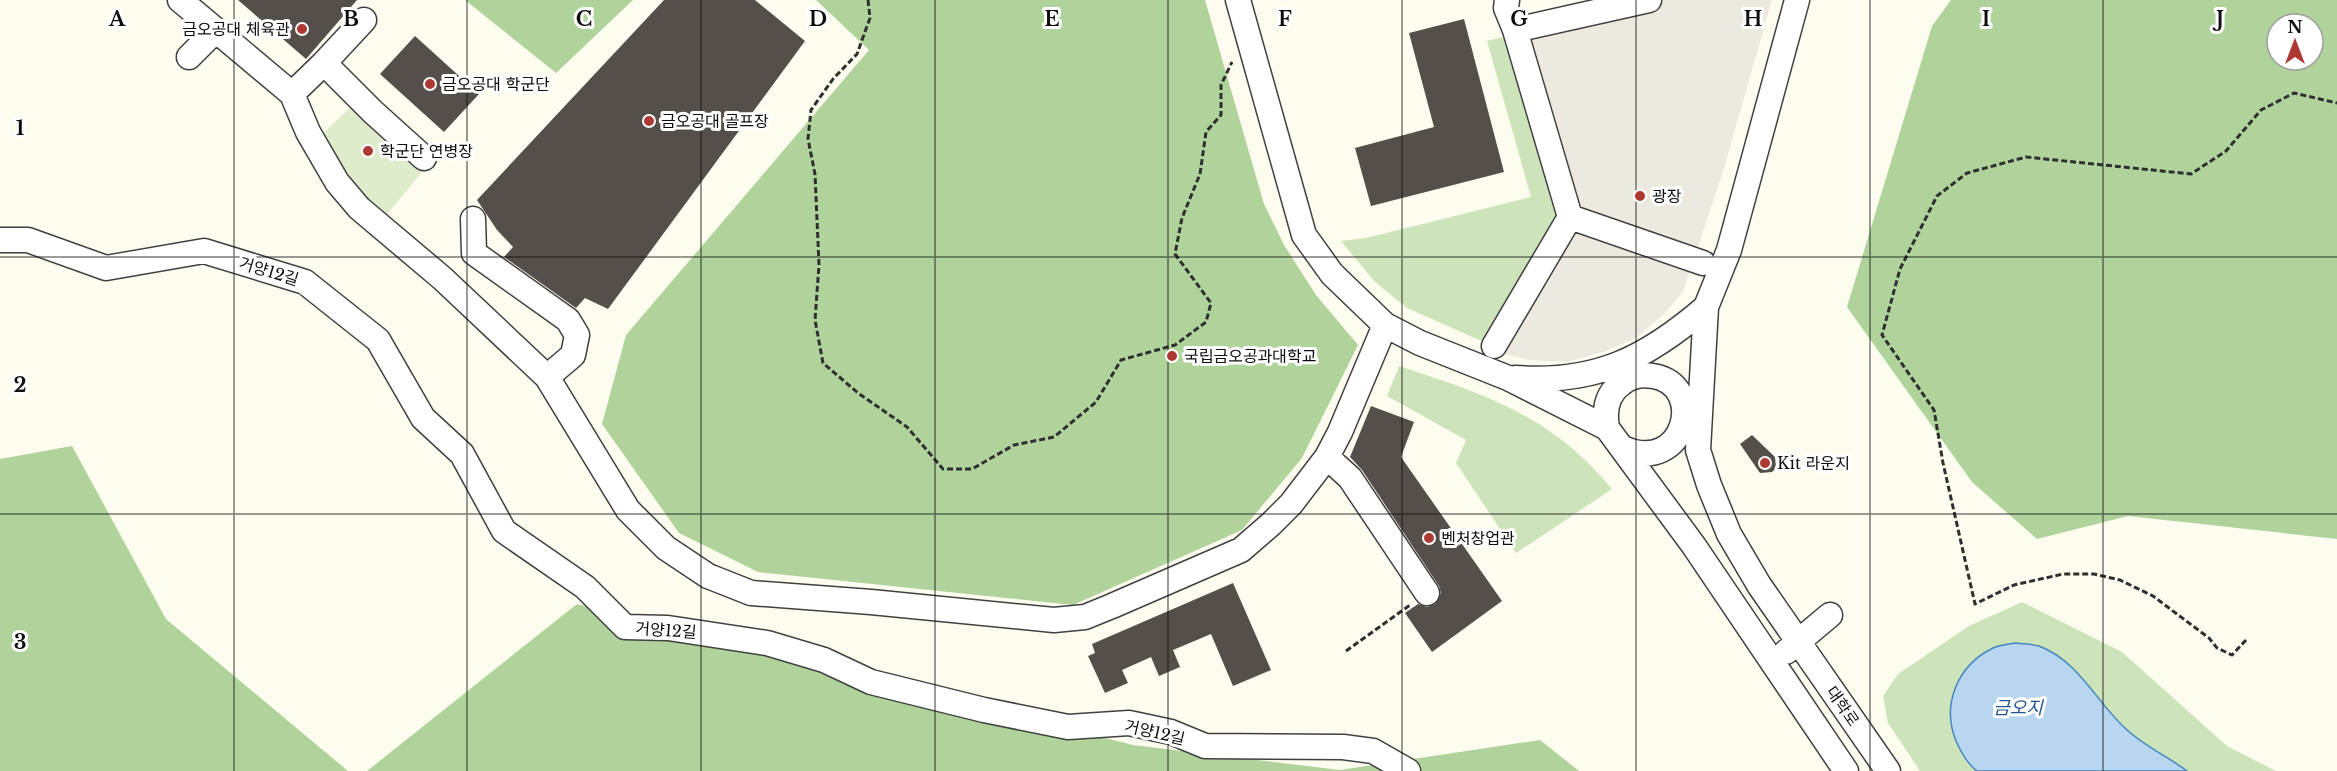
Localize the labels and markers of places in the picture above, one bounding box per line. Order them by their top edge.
place label: 금오공대 체육관 [182,19,290,39]
marker: 금오공대 체육관 [295,22,309,36]
place label: 금오공대 학군단 [442,74,550,94]
marker: 금오공대 학군단 [423,77,437,91]
place label: 금오공대 골프장 [661,111,769,131]
marker: 금오공대 골프장 [642,114,656,128]
place label: 학군단 연병장 [380,141,473,161]
marker: 학군단 연병장 [361,144,375,158]
place label: 광장 [1652,186,1682,206]
marker: 광장 [1633,189,1647,203]
place label: 국립금오공과대학교 [1184,346,1316,366]
marker: 국립금오공과대학교 [1165,349,1179,363]
place label: Kit 라운지 [1777,453,1850,473]
marker: Kit 라운지 [1758,456,1772,470]
place label: 벤처창업관 [1441,528,1515,548]
marker: 벤처창업관 [1422,531,1436,545]

